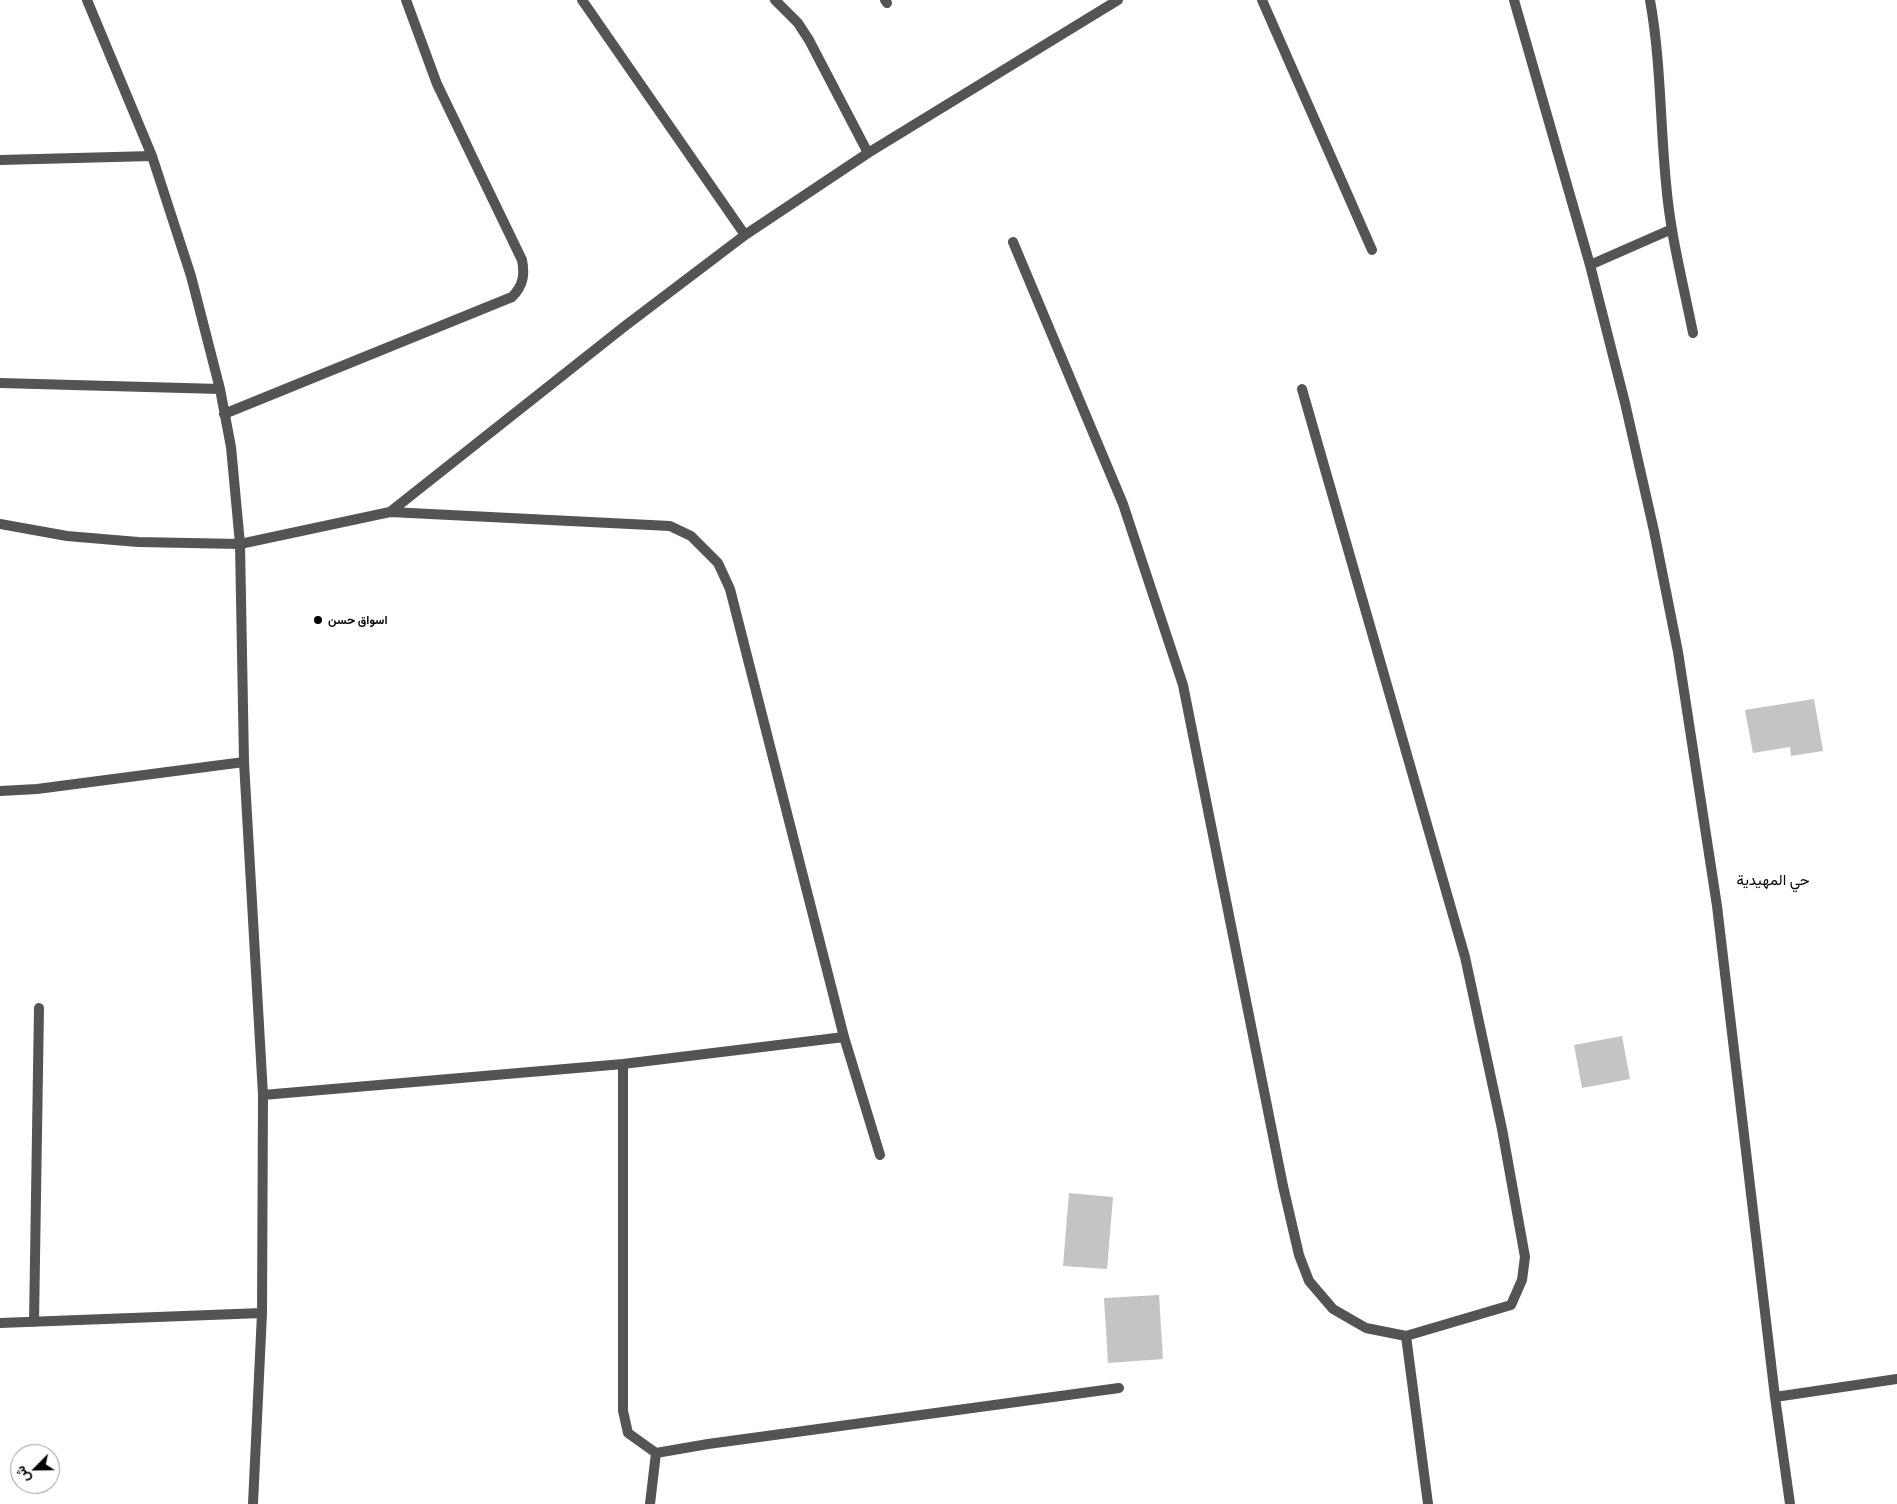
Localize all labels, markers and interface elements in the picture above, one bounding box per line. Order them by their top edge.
place label: اسواق حسن [328,613,388,627]
marker: اسواق حسن [312,614,324,626]
district label: حي المهيدية [1736,871,1810,889]
north arrow [10,1444,60,1494]
text: ش [11,1464,33,1485]

